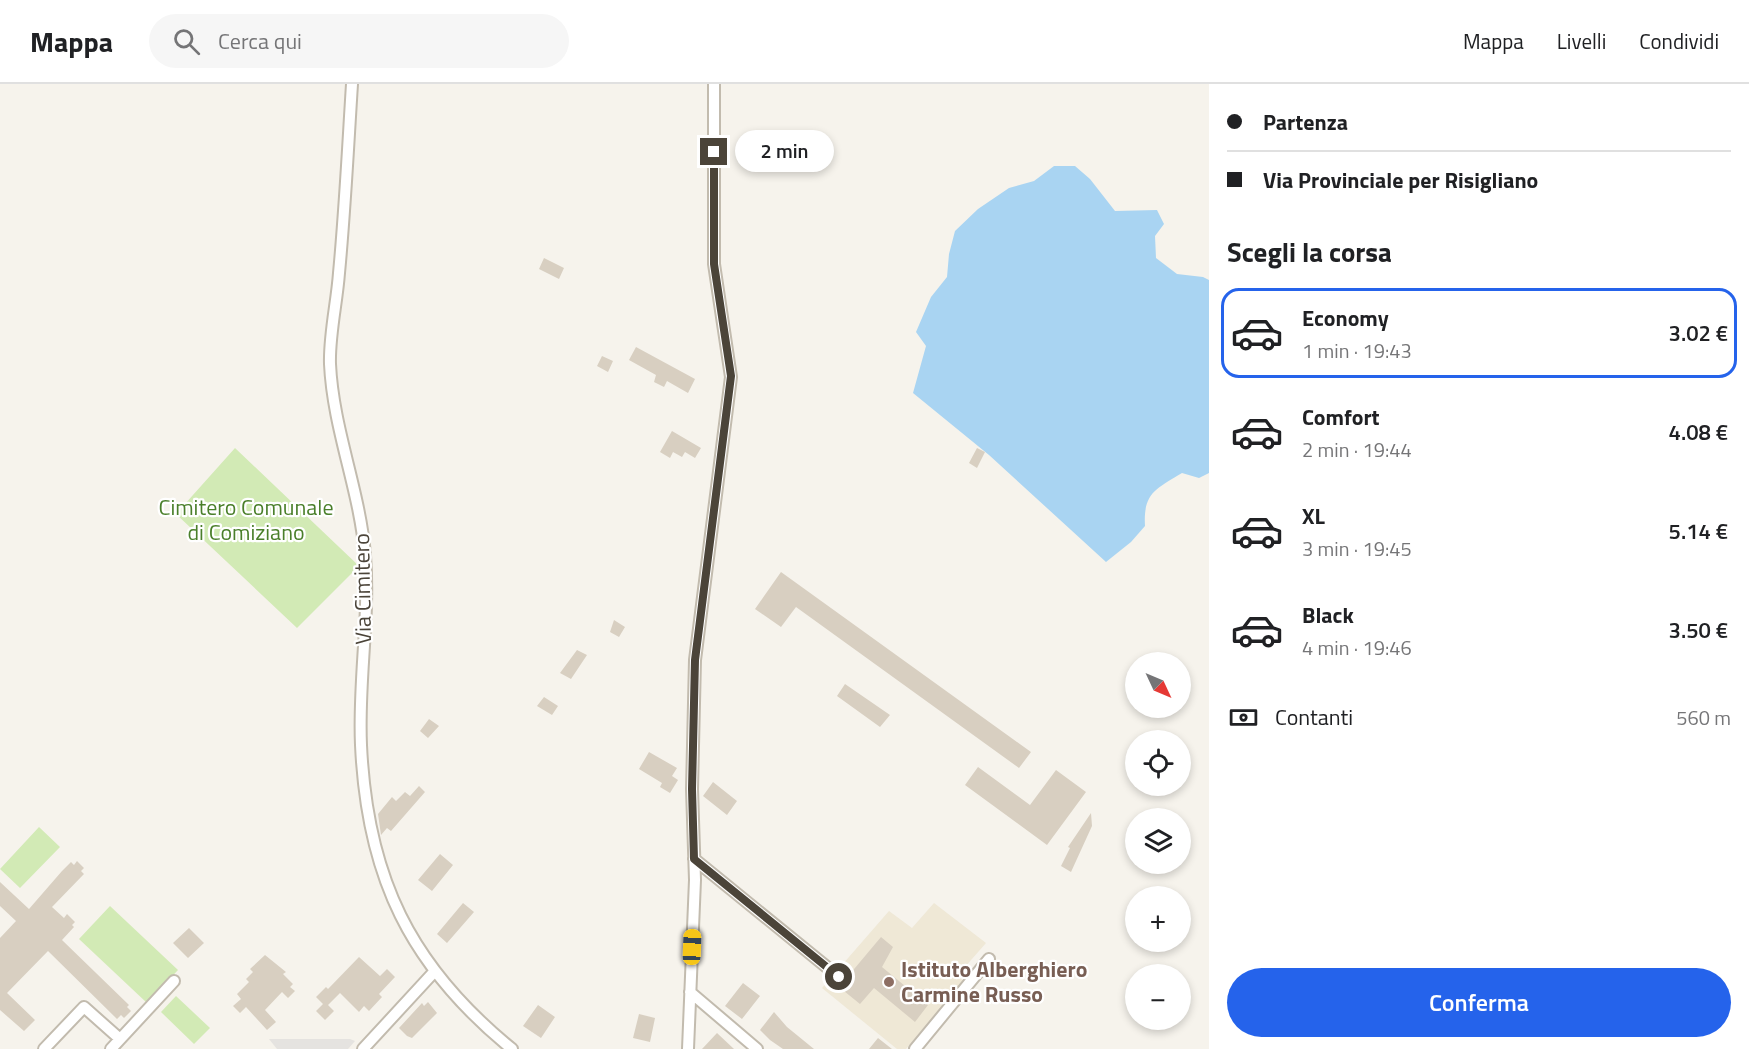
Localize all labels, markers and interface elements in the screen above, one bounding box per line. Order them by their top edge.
search box [149,14,569,68]
text: Mappa [30,20,113,63]
text: Cerca qui [218,24,302,58]
icon: search [170,25,203,58]
text: Mappa [1463,25,1524,57]
text: Livelli [1557,25,1606,57]
text: Condividi [1639,25,1719,57]
text: Partenza [1263,105,1348,139]
callout: 2 min [735,131,834,173]
text: 2 min [760,135,809,166]
route end [700,138,727,165]
text: Via Provinciale per Risigliano [1263,163,1538,197]
text: Scegli la corsa [1227,231,1392,272]
text: Economy [1302,301,1389,335]
icon: car [1230,306,1284,360]
text: 3.02 € [1669,316,1728,350]
text: 1 min · 19:43 [1302,335,1412,366]
text: Comfort [1302,400,1380,434]
icon: car [1230,405,1284,459]
text: 4.08 € [1669,415,1728,449]
text: 2 min · 19:44 [1302,434,1412,465]
park label: Cimitero Comunale di Comiziano [158,490,334,549]
text: XL [1302,499,1325,533]
icon: car [1230,504,1284,558]
text: 5.14 € [1669,514,1728,548]
street label: Via Cimitero [344,533,380,645]
text: 3 min · 19:45 [1302,533,1412,564]
text: Black [1302,598,1354,632]
icon: car [1230,603,1284,657]
text: 3.50 € [1669,613,1728,647]
text: 4 min · 19:46 [1302,632,1412,663]
north arrow [1125,652,1191,718]
map controls [1125,652,1191,1030]
text: Contanti [1275,700,1353,734]
icon: cash [1227,701,1260,734]
text: 560 m [1676,702,1731,733]
button: locate [1125,730,1191,796]
button: layers [1125,808,1191,874]
button: + [1125,886,1191,952]
car [682,929,702,965]
place label: Istituto Alberghiero Carmine Russo [901,952,1087,1011]
route start [825,963,852,990]
button: − [1125,964,1191,1030]
button: Conferma [1227,968,1731,1037]
marker: Istituto Alberghiero Carmine Russo [882,975,896,989]

